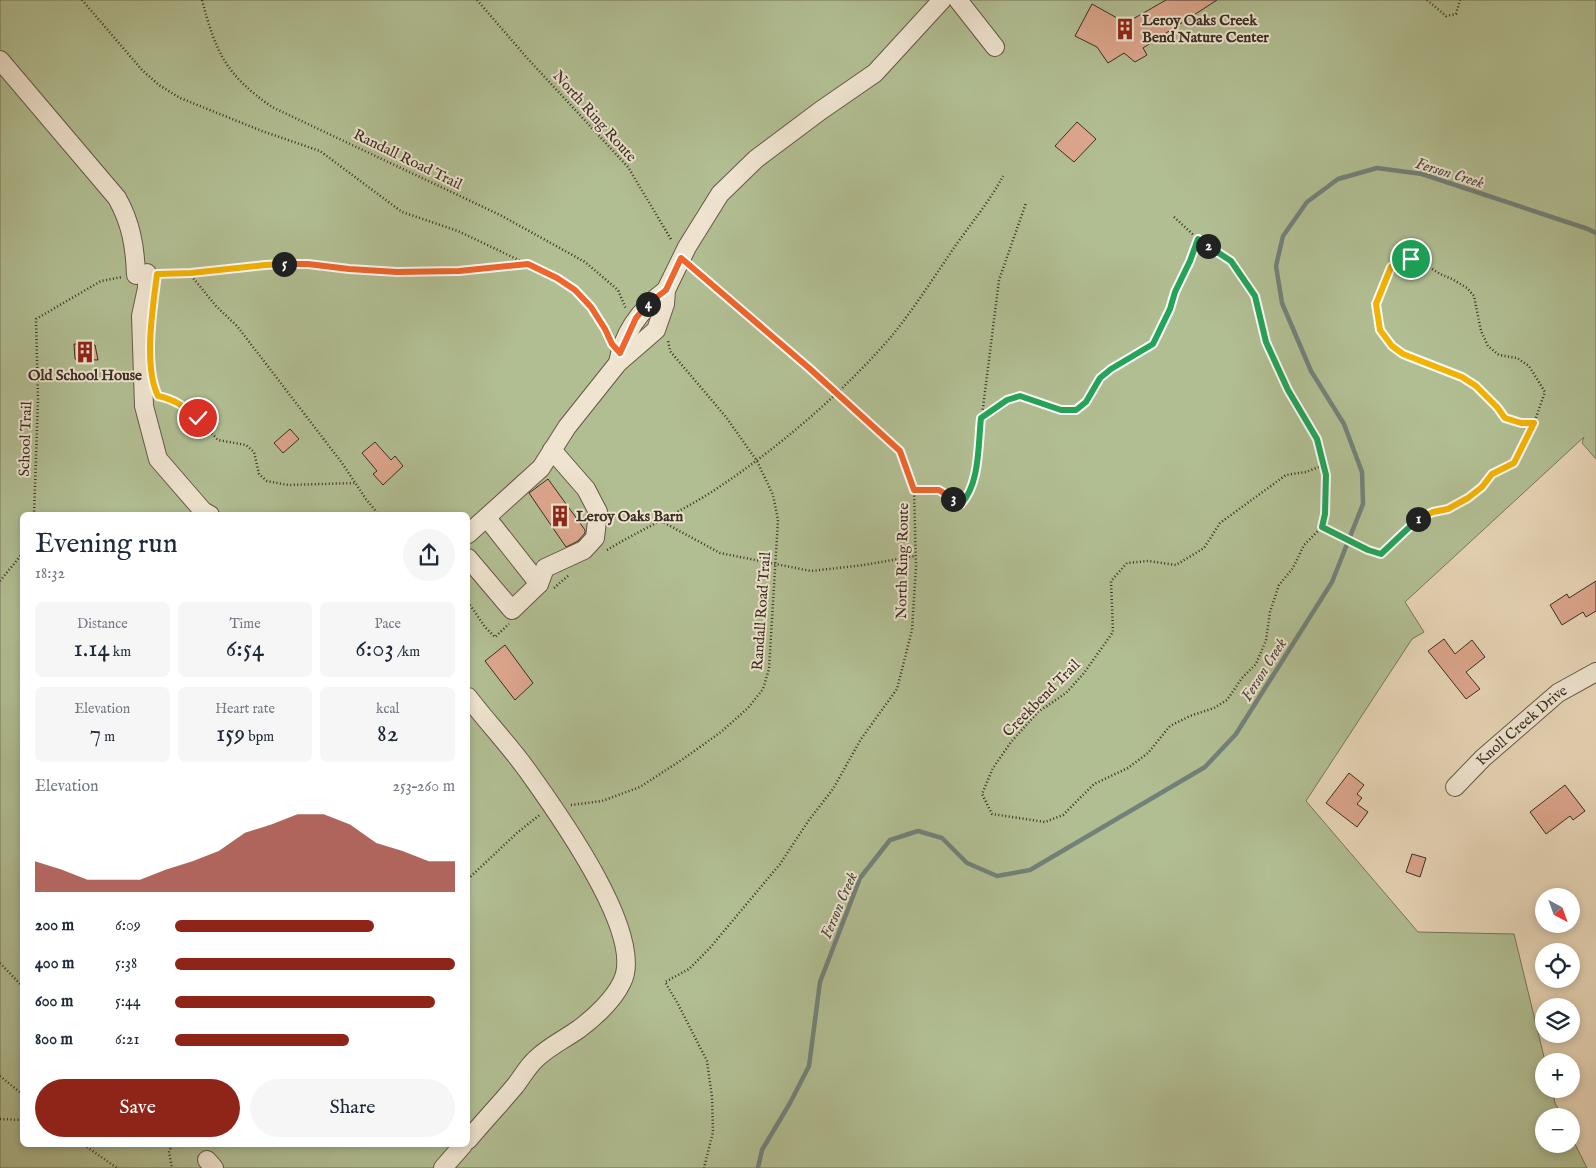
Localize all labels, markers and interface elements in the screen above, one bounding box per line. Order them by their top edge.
place label: Leroy Oaks Creek Bend Nature Center [1142,11,1269,47]
building icon: Leroy Oaks Creek Bend Nature Center [1112,16,1138,42]
street label: North Ring Route [549,67,641,166]
street label: Randall Road Trail [350,125,466,194]
water label: Ferson Creek [1413,154,1487,194]
pin: 2 [1196,234,1220,258]
text: 2 [1205,237,1212,255]
pin [1390,238,1432,280]
icon: arrive [1397,245,1425,273]
pin: 5 [272,252,296,276]
text: 5 [282,255,287,273]
pin: 4 [636,292,660,316]
text: 4 [645,295,652,313]
building icon: Old School House [72,339,98,365]
place label: Old School House [28,366,142,385]
pin [177,397,219,439]
street label: School Trail [15,400,36,477]
icon: check [184,404,212,432]
pin: 3 [940,486,966,512]
text: 3 [951,490,956,508]
building icon: Leroy Oaks Barn [547,503,573,529]
street label: North Ring Route [892,503,913,619]
pin: 1 [1406,506,1430,532]
place label: Leroy Oaks Barn [576,507,683,526]
text: 1 [1416,510,1421,528]
text: Evening run [35,527,178,562]
button: share [403,529,455,581]
street label: Randall Road Trail [748,550,775,671]
text: 18:32 [35,564,65,584]
text: Distance [77,615,128,633]
text: Time [229,615,261,633]
text: Pace [374,615,401,633]
text: 1.14 [74,633,110,665]
text: 6:54 [226,633,264,665]
text: 6:03 [355,633,394,665]
water label: Ferson Creek [1237,634,1292,705]
text: km [110,643,131,661]
text: /km [394,643,420,661]
street label: Creekbend Trail [999,655,1085,741]
street label: Knoll Creek Drive [1472,681,1571,770]
text: Elevation [75,700,130,718]
text: Heart rate [215,700,275,718]
text: kcal [376,700,399,718]
text: 7 [90,718,101,750]
text: 159 [216,718,245,750]
text: 82 [377,718,398,750]
text: m [101,728,115,746]
text: bpm [245,728,274,746]
text: Elevation [35,777,98,797]
text: 253–260 m [392,777,455,797]
water label: Ferson Creek [817,869,863,942]
north arrow [1535,888,1580,932]
map controls [1535,888,1580,1153]
text: 200 m [35,916,74,936]
text: 6:09 [115,916,141,936]
button: locate [1535,943,1580,988]
text: 400 m [35,954,74,974]
text: 5:38 [115,954,137,974]
text: 600 m [35,992,73,1012]
text: 5:44 [115,992,141,1012]
button: layers [1535,998,1580,1043]
text: 800 m [35,1030,73,1050]
text: 6:21 [115,1030,139,1050]
button: + [1535,1053,1580,1098]
button: Save [35,1079,240,1137]
button: Share [250,1079,455,1137]
button: − [1535,1108,1580,1153]

